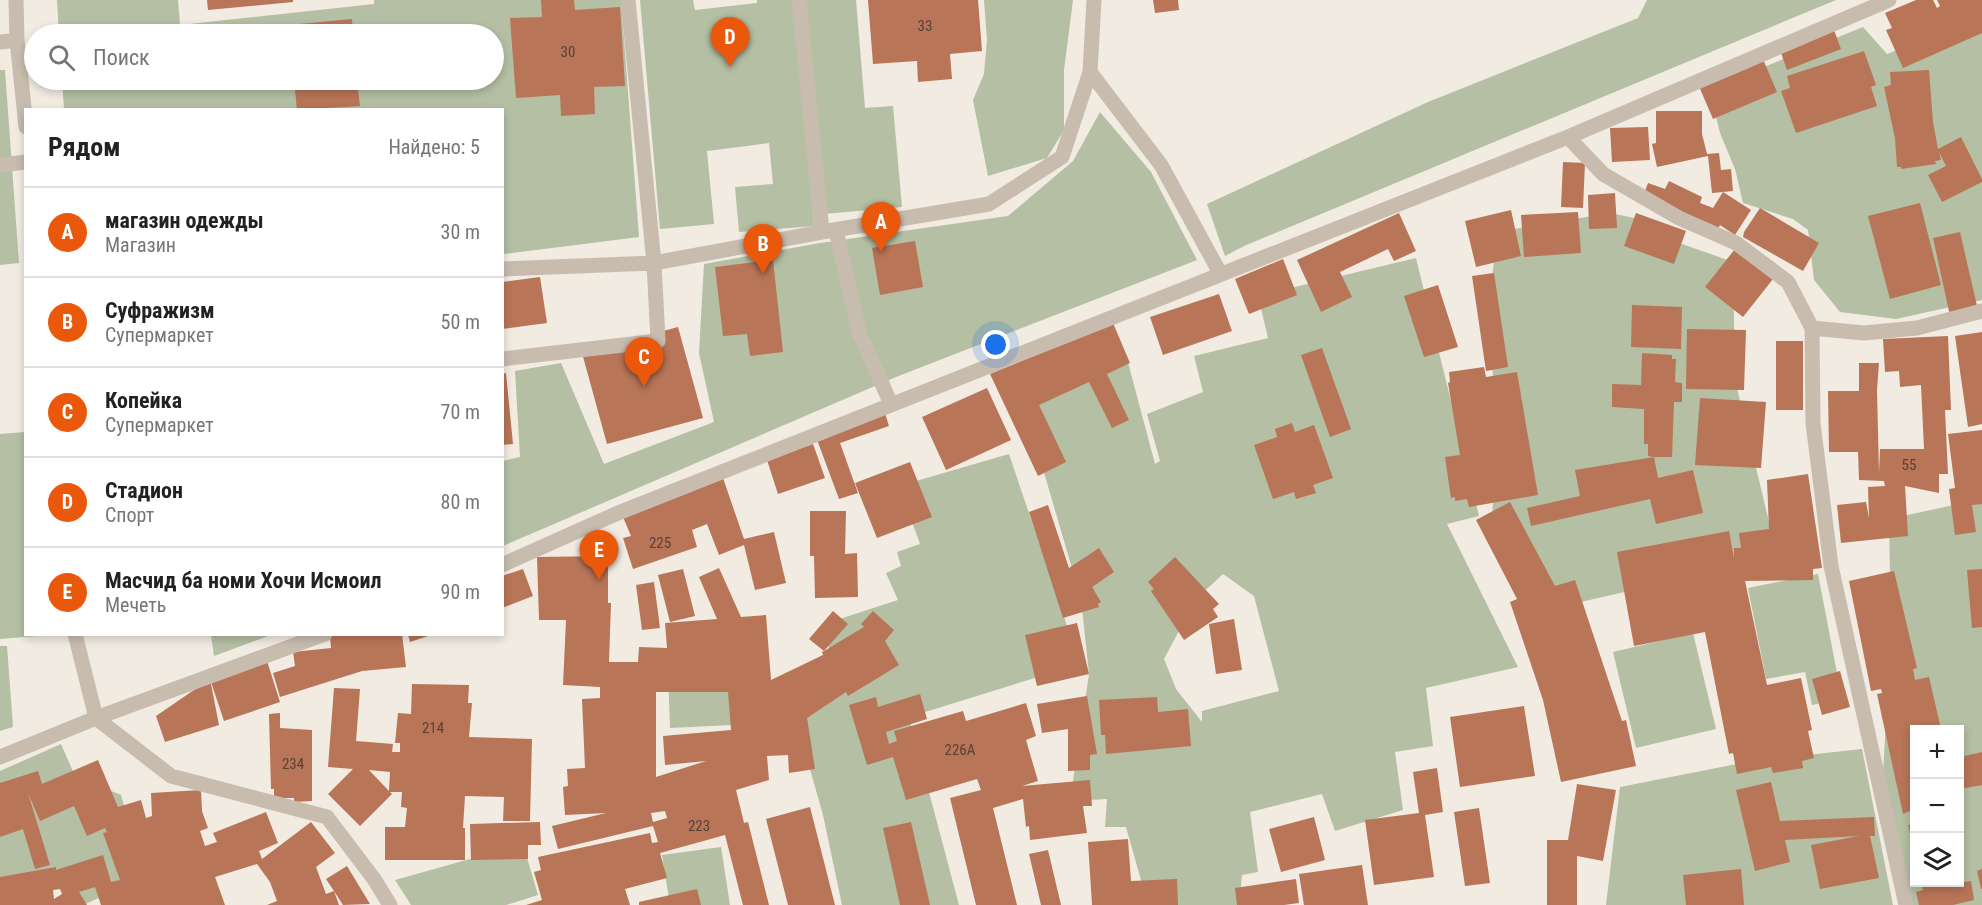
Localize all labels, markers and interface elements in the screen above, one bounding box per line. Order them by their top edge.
pin: D [710,17,750,67]
house number: 33 [918,17,932,35]
search box [24,24,504,90]
icon: search [45,41,78,74]
house number: 30 [561,43,575,61]
text: Поиск [93,45,150,70]
text: Рядом [48,132,120,162]
text: Найдено: 5 [388,135,480,159]
pin: A [862,202,900,252]
text: магазин одежды [105,208,264,233]
text: A [62,220,73,244]
text: 30 m [441,220,480,244]
pin: B [744,224,783,274]
text: Магазин [105,233,176,257]
text: Суфражизм [105,298,215,323]
text: B [62,310,73,334]
text: 50 m [441,310,480,334]
text: Супермаркет [105,323,214,347]
your location [981,330,1010,359]
pin: C [624,338,664,387]
text: Копейка [105,388,182,413]
text: C [62,400,73,424]
text: 70 m [441,400,480,424]
text: Супермаркет [105,413,214,437]
house number: 55 [1902,456,1916,474]
text: Стадион [105,478,183,503]
text: D [62,490,73,514]
text: 80 m [441,490,480,514]
text: Спорт [105,503,154,527]
pin: E [580,530,618,580]
house number: 225 [649,534,671,552]
text: Масчид ба номи Хочи Исмоил [105,568,381,593]
text: E [63,580,72,604]
text: 90 m [441,580,480,604]
text: Мечеть [105,593,166,617]
house number: 214 [422,719,444,737]
map controls [1910,725,1964,887]
button: + [1910,725,1964,779]
house number: 226А [945,741,976,759]
house number: 234 [282,755,304,773]
button: − [1910,779,1964,833]
house number: 223 [688,817,710,835]
button: layers [1910,833,1964,887]

